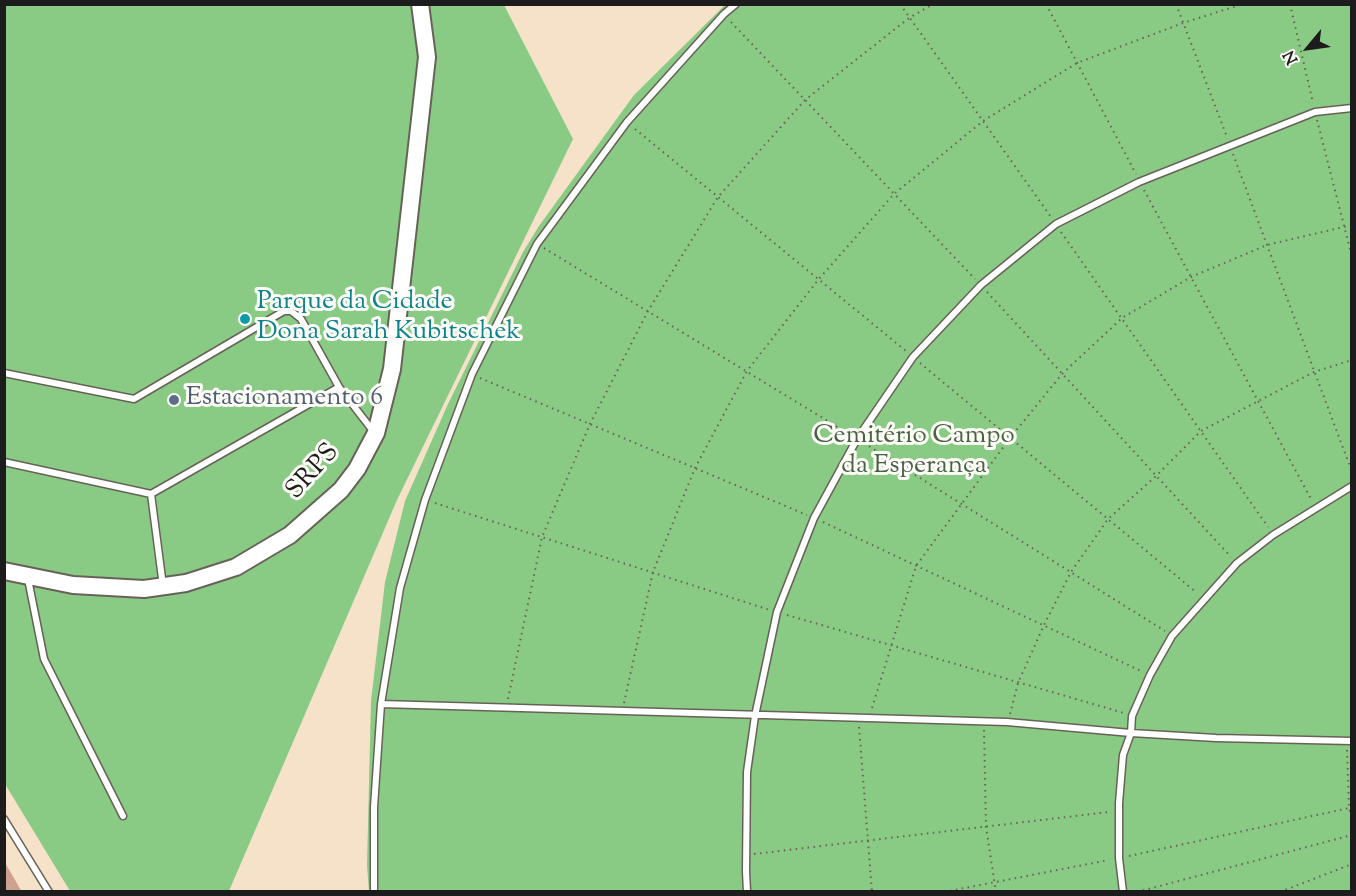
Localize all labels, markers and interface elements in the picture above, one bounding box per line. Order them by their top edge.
north arrow [1278,18,1338,78]
text: N [1279,46,1305,68]
place label: Parque da Cidade Dona Sarah Kubitschek [257,288,520,350]
marker: Parque da Cidade Dona Sarah Kubitschek [238,312,252,326]
place label: Estacionamento 6 [186,384,383,416]
marker: Estacionamento 6 [167,393,181,407]
park label: Cemitério Campo da Esperança [813,422,1015,484]
street label: SRPS [281,439,347,507]

